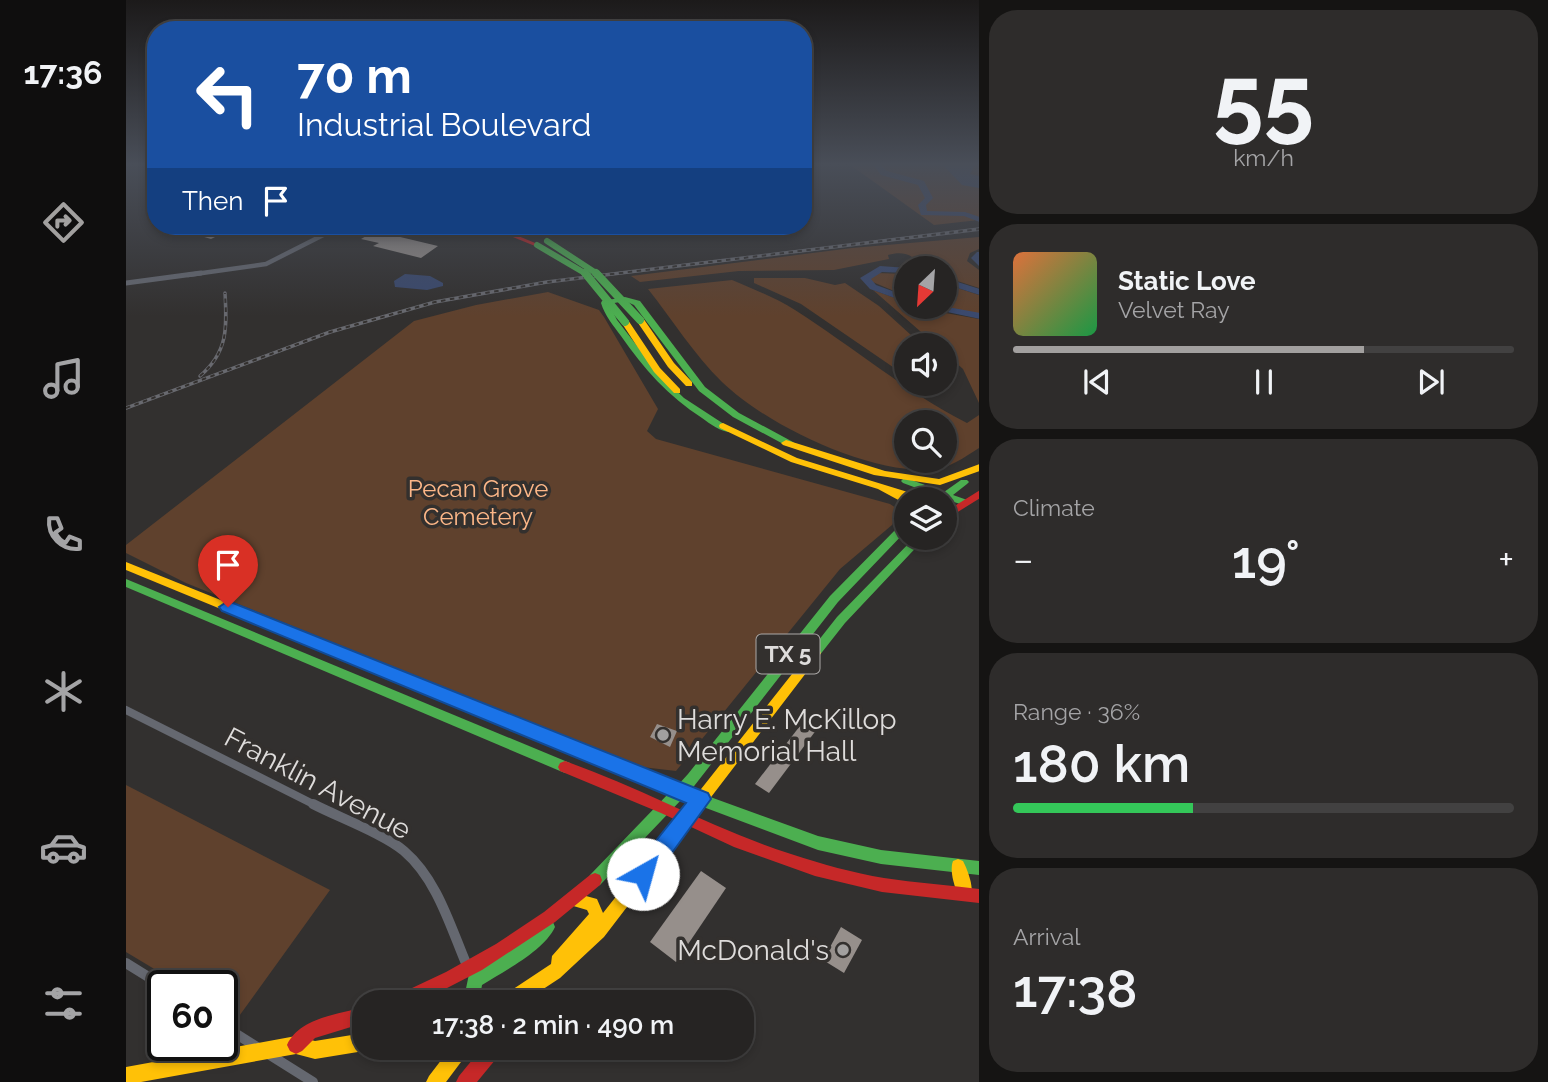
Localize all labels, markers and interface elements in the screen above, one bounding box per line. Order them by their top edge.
text: 55 [1213,45,1314,152]
text: 70 m [297,47,412,104]
icon: left [182,49,273,140]
text: 17:36 [24,54,102,91]
text: Industrial Boulevard [297,106,591,143]
text: km/h [1233,144,1294,171]
icon: arrive [257,182,295,220]
text: Then [182,186,243,216]
icon: directions [39,198,88,247]
north arrow [894,256,957,318]
map controls [894,256,957,550]
text: Static Love [1118,266,1256,296]
text: Velvet Ray [1118,296,1230,323]
button: sound [894,333,957,396]
icon: music [39,354,88,403]
icon: previous [1078,363,1116,401]
icon: pause [1245,363,1283,401]
icon: next [1412,363,1450,401]
button: search [894,410,957,473]
park label: Pecan Grove Cemetery [408,474,548,531]
button: layers [894,487,957,550]
text: Climate [1013,494,1095,521]
icon: phone [39,510,88,559]
text: 19° [1232,529,1300,590]
pin [198,535,258,607]
text: − [1013,537,1033,582]
text: + [1498,537,1514,582]
icon: arrive [209,546,247,584]
road number: TX 5 [756,634,820,674]
icon: climate [39,667,88,716]
text: Range · 36% [1013,698,1140,725]
place label: Harry E. McKillop Memorial Hall [677,703,896,768]
street label: Franklin Avenue [219,720,417,846]
marker: Harry E. McKillop Memorial Hall [655,727,671,743]
text: 180 km [1013,733,1190,794]
icon: car [39,823,88,872]
position arrow [606,837,680,911]
text: Arrival [1013,923,1080,950]
place label: McDonald's [677,934,829,967]
marker: McDonald's [835,942,851,958]
text: 17:38 [1013,958,1137,1019]
speed limit sign: 60 [147,970,238,1061]
icon: filters [39,979,88,1028]
text: 17:38 · 2 min · 490 m [432,1010,674,1040]

